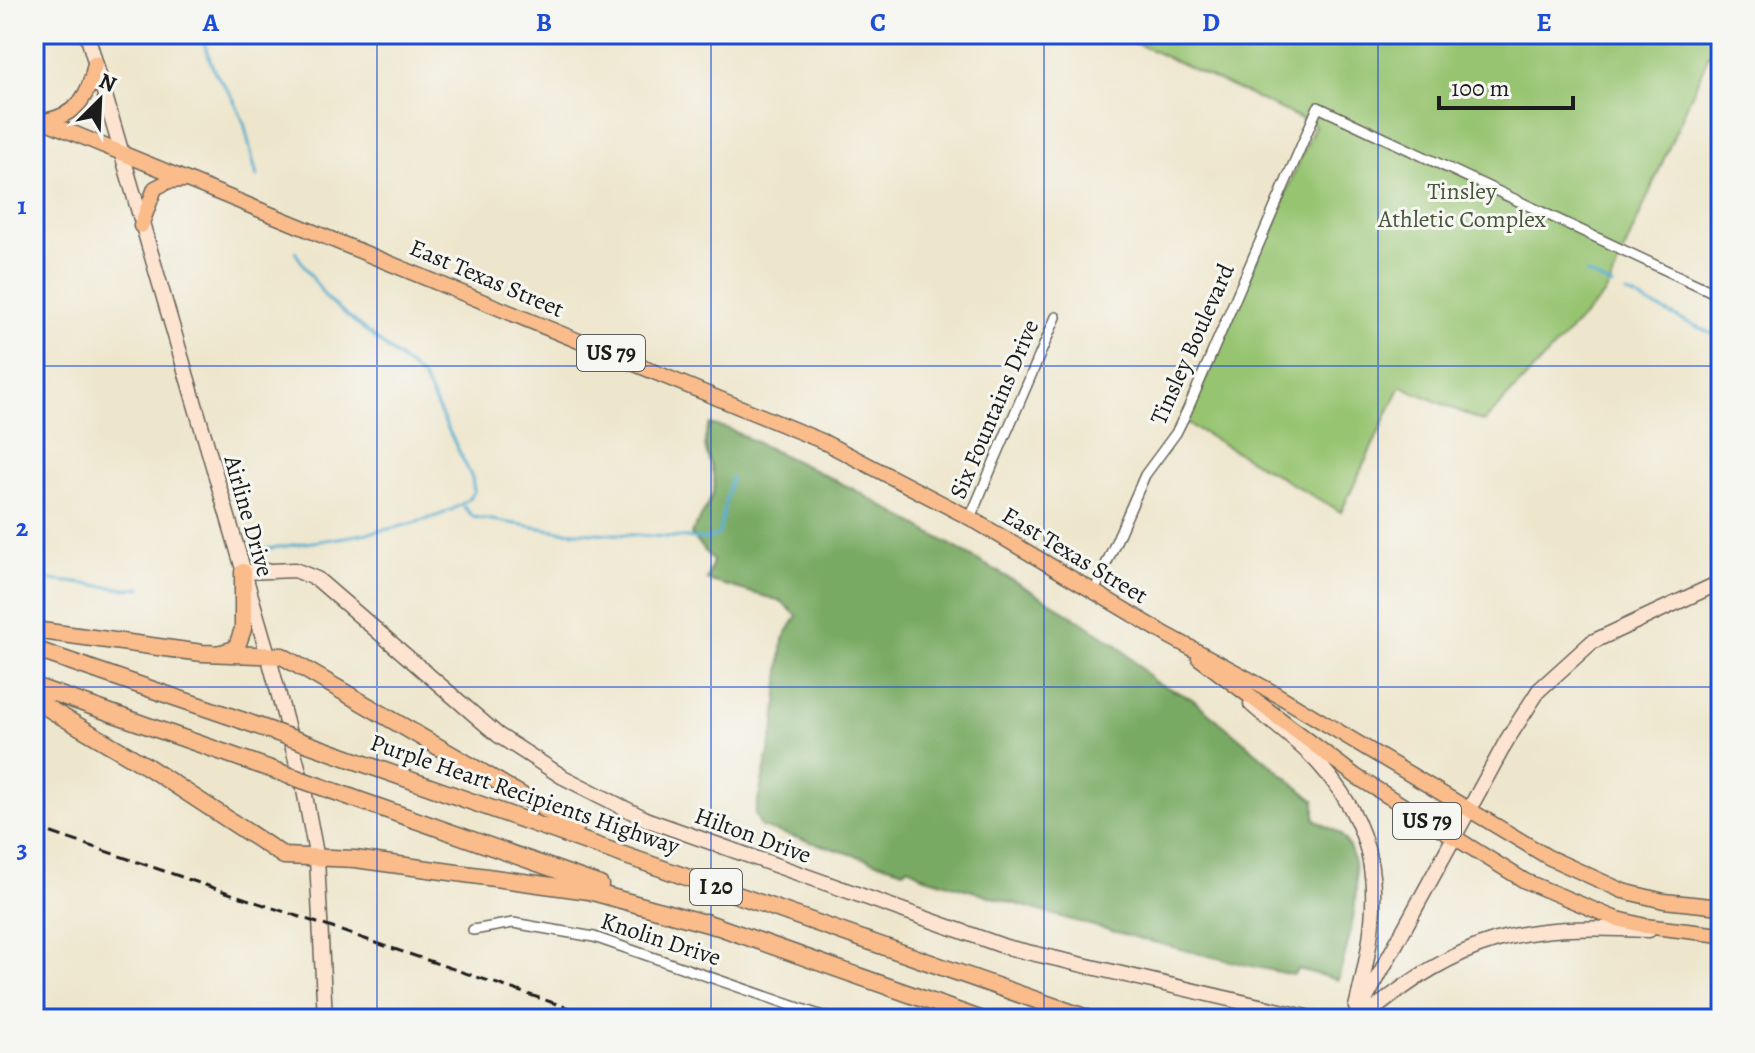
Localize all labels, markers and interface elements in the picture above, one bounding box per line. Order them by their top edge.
text: A [202,5,220,40]
text: B [536,5,552,40]
text: C [870,5,886,40]
text: D [1202,5,1220,40]
text: E [1536,5,1552,40]
north arrow [60,60,140,140]
scale bar [1439,60,1573,110]
text: N [94,66,121,100]
text: 100 m [1451,72,1510,104]
park label: Tinsley Athletic Complex [1377,175,1546,235]
text: 1 [17,188,27,223]
street label: East Texas Street [405,231,569,325]
street label: Tinsley Boulevard [1142,258,1242,430]
street label: Six Fountains Drive [942,314,1046,504]
road number: US 79 [577,335,645,371]
street label: Airline Drive [216,451,282,580]
street label: East Texas Street [996,499,1154,611]
text: 2 [16,510,29,545]
street label: Purple Heart Recipients Highway [366,726,684,862]
street label: Hilton Drive [690,799,816,871]
road number: US 79 [1393,803,1461,839]
text: 3 [16,831,28,866]
road number: I 20 [690,869,742,905]
street label: Knolin Drive [597,905,725,973]

